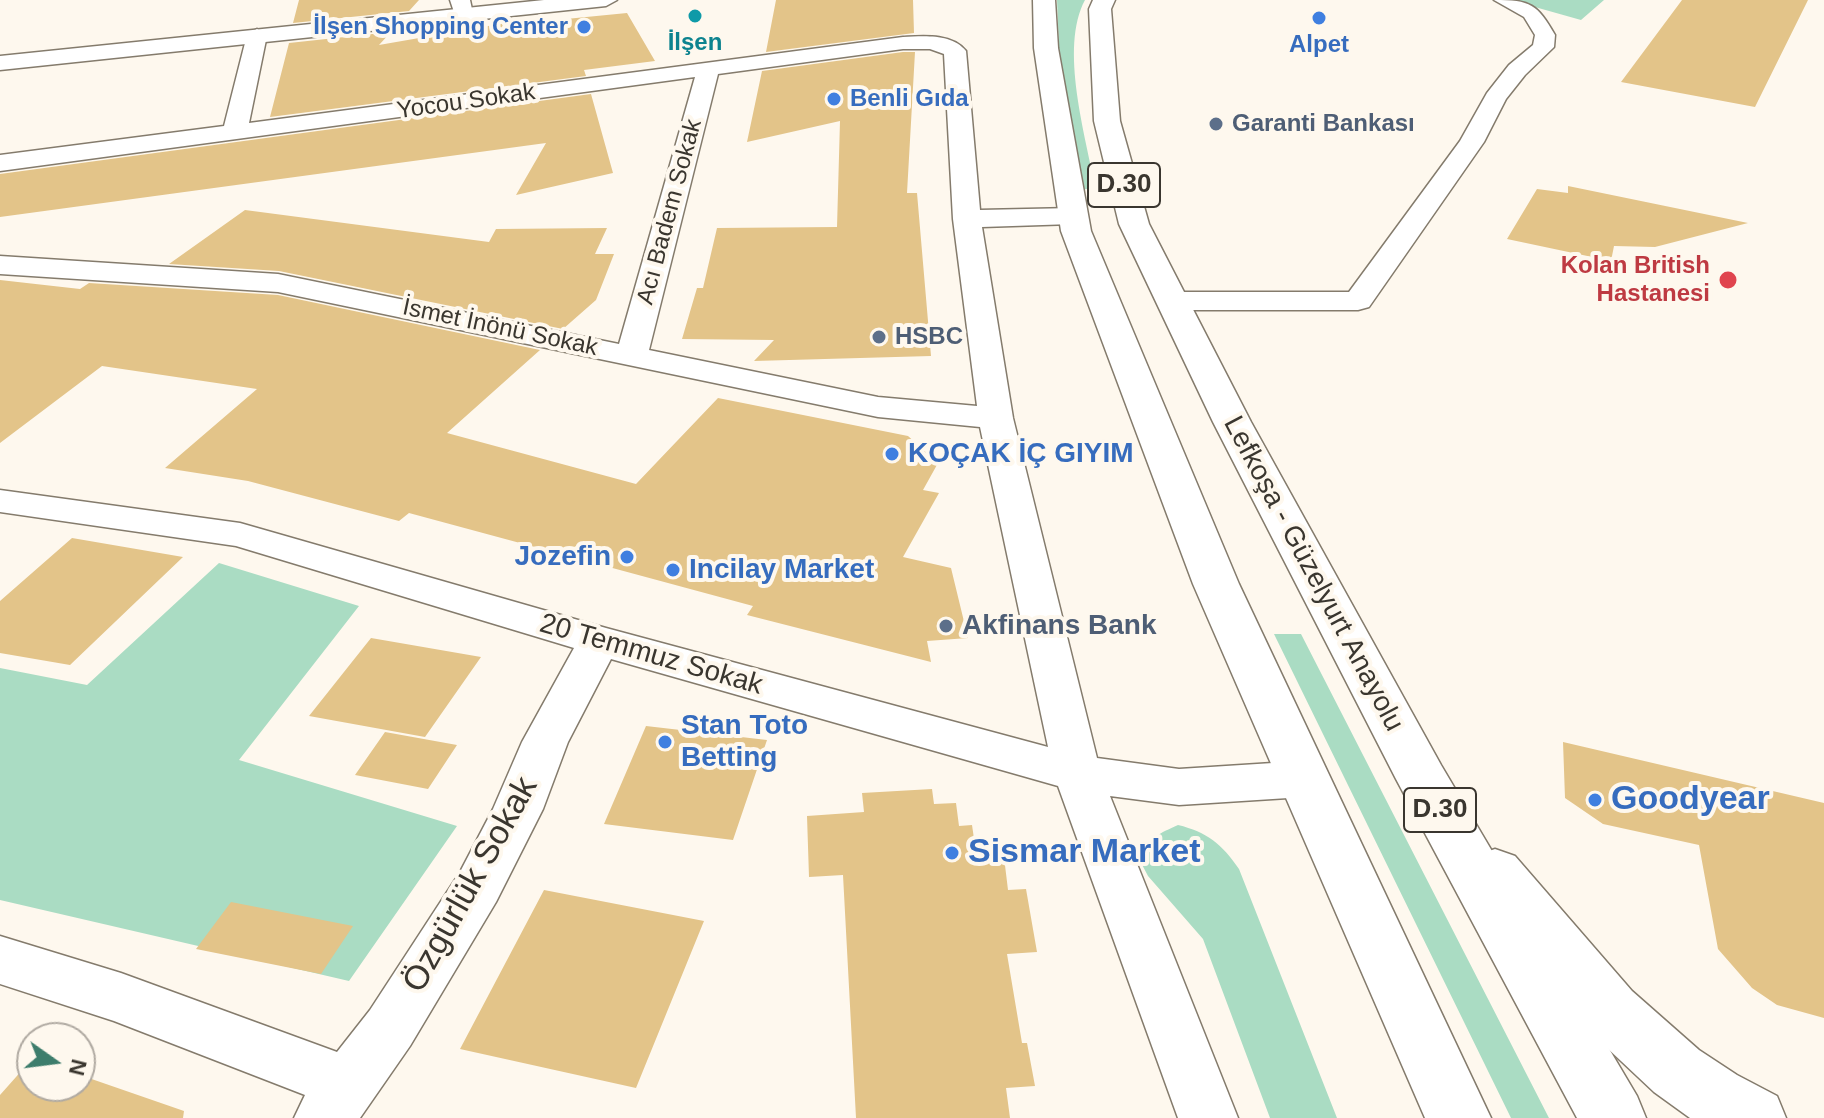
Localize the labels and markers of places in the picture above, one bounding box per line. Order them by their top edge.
marker: İlşen [686,7,704,25]
marker: Alpet [1310,9,1328,27]
place label: İlşen Shopping Center [313,13,568,41]
marker: İlşen Shopping Center [575,18,593,36]
place label: İlşen [668,29,722,57]
place label: Alpet [1289,31,1349,59]
place label: Benli Gıda [850,85,969,113]
marker: Benli Gıda [825,90,843,108]
place label: Garanti Bankası [1232,110,1415,138]
marker: Garanti Bankası [1207,115,1225,133]
place label: Kolan British Hastanesi [1561,252,1710,308]
marker: Kolan British Hastanesi [1717,269,1739,291]
place label: HSBC [895,323,963,351]
marker: HSBC [870,328,888,346]
place label: KOÇAK İÇ GIYIM [908,437,1134,471]
marker: KOÇAK İÇ GIYIM [883,445,901,463]
place label: Jozefin [515,540,611,574]
marker: Jozefin [618,548,636,566]
place label: Incilay Market [689,553,874,587]
marker: Incilay Market [664,561,682,579]
place label: Akfinans Bank [962,609,1156,643]
marker: Akfinans Bank [937,617,955,635]
place label: Stan Toto Betting [681,709,808,775]
marker: Stan Toto Betting [656,733,674,751]
place label: Goodyear [1611,780,1770,820]
marker: Goodyear [1586,791,1604,809]
place label: Sismar Market [968,833,1200,873]
marker: Sismar Market [943,844,961,862]

